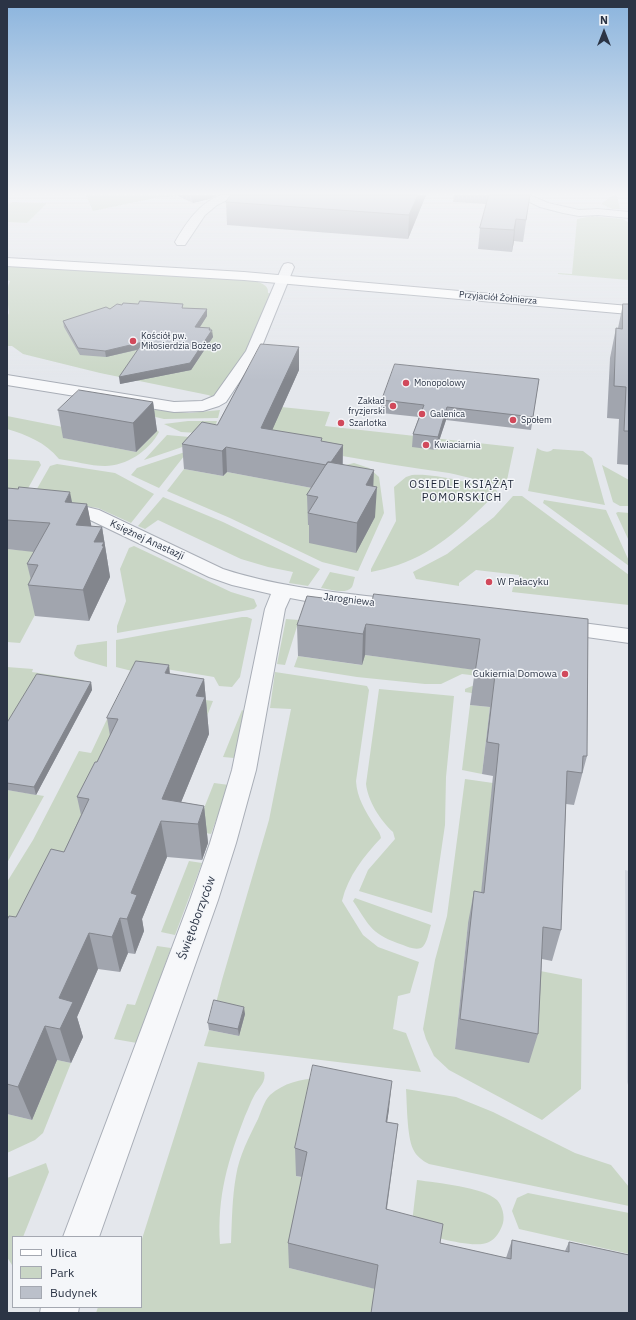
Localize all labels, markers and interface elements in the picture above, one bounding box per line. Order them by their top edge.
north arrow [584,12,624,52]
text: N [600,13,608,27]
street label: Przyjaciół Żołnierza [459,289,537,307]
place label: Kościół pw. Miłosierdzia Bożego [141,331,221,352]
marker: Kościół pw. Miłosierdzia Bożego [128,336,138,346]
marker: Monopolowy [401,378,411,388]
place label: Monopolowy [414,378,466,388]
place label: Zakład fryzjerski [348,396,385,417]
marker: Zakład fryzjerski [388,401,398,411]
marker: Galenica [417,409,427,419]
place label: Galenica [430,409,465,419]
marker: Społem [508,415,518,425]
place label: Społem [521,415,552,425]
marker: Szarlotka [336,418,346,428]
place label: Szarlotka [349,418,387,428]
marker: Kwiaciarnia [421,440,431,450]
place label: Kwiaciarnia [434,440,481,450]
district label: OSIEDLE KSIĄŻĄT POMORSKICH [409,478,515,504]
street label: Księżnej Anastazji [108,518,186,562]
place label: W Pałacyku [497,576,549,588]
marker: W Pałacyku [484,577,494,587]
street label: Jarogniewa [323,591,375,609]
place label: Cukiernia Domowa [473,668,557,680]
marker: Cukiernia Domowa [560,669,570,679]
street label: Świętoborzyców [175,874,219,962]
legend [12,1236,142,1308]
text: Ulica [50,1245,77,1260]
text: Park [50,1265,74,1280]
text: Budynek [50,1285,97,1300]

